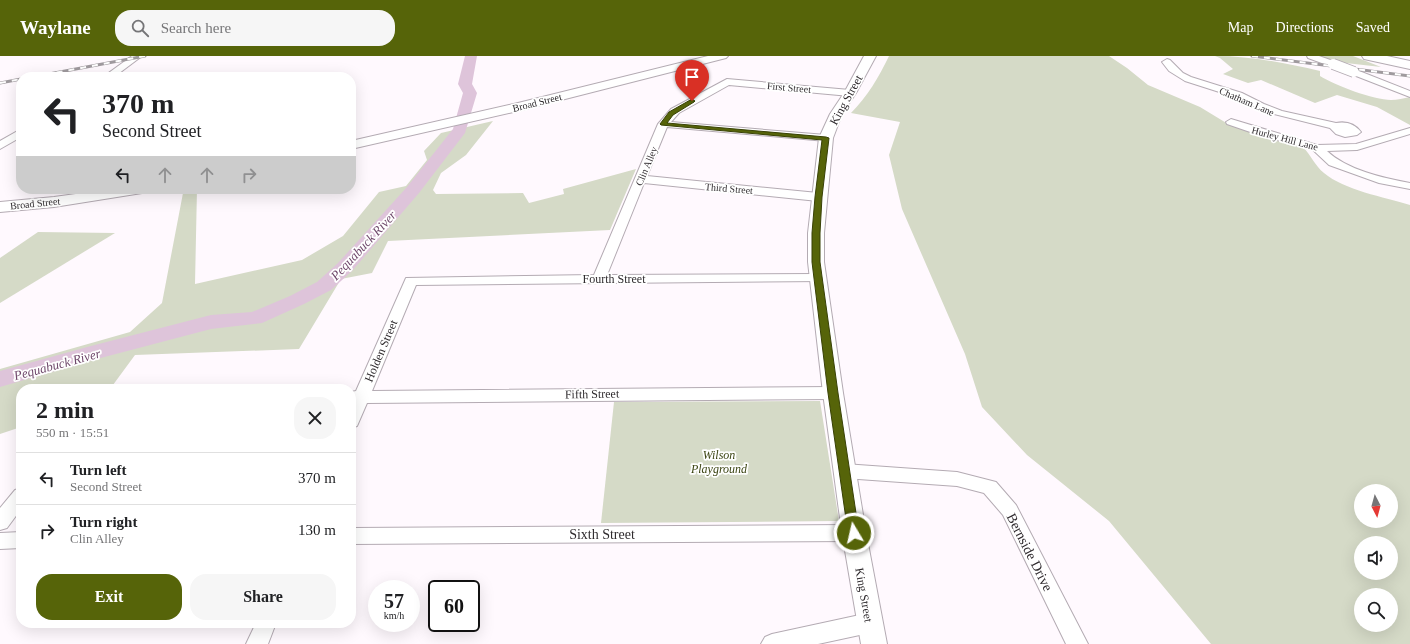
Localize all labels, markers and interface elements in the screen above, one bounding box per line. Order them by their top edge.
search box [115,10,395,46]
text: Waylane [20,17,91,38]
icon: search [129,17,151,39]
text: Search here [161,20,231,36]
text: Map [1228,20,1253,35]
text: Directions [1275,20,1334,35]
text: Saved [1356,20,1390,35]
pin [675,60,709,101]
icon: arrive [681,66,703,88]
street label: King Street [827,72,866,127]
street label: First Street [766,80,812,95]
street label: Chatham Lane [1218,85,1276,118]
icon: left [36,88,88,140]
text: 370 m [102,88,174,119]
street label: Broad Street [511,91,563,114]
text: Second Street [102,121,201,141]
street label: Hurley Hill Lane [1250,124,1320,153]
street label: Clin Alley [633,145,660,187]
icon: left [112,164,134,186]
icon: ahead [154,164,176,186]
icon: ahead [196,164,218,186]
icon: right [238,164,260,186]
street label: Third Street [705,181,754,196]
street label: Broad Street [9,195,61,212]
water label: Pequabuck River [327,207,400,284]
street label: Fourth Street [583,272,646,286]
street label: Holden Street [362,317,401,384]
water label: Pequabuck River [11,345,103,384]
street label: Fifth Street [565,387,620,401]
text: 2 min [36,397,94,423]
button: close [294,397,336,439]
text: 550 m · 15:51 [36,425,109,440]
park label: Wilson Playground [690,448,748,476]
text: Turn left [70,462,127,478]
icon: left [36,468,58,490]
text: 370 m [298,470,336,486]
text: Second Street [70,479,142,494]
north arrow [1354,484,1398,528]
map controls [1354,484,1398,632]
street label: Bernside Drive [1004,511,1056,594]
position arrow [833,512,875,554]
text: Turn right [70,514,137,530]
icon: right [36,520,58,542]
text: 130 m [298,522,336,538]
street label: Sixth Street [569,527,635,542]
text: Clin Alley [70,531,124,546]
button: sound [1354,536,1398,580]
street label: King Street [852,567,876,624]
button: Exit [36,574,182,620]
button: Share [190,574,336,620]
speed limit sign: 60 [428,580,480,632]
button: search [1354,588,1398,632]
text: 57 [384,590,404,612]
text: km/h [384,610,404,621]

